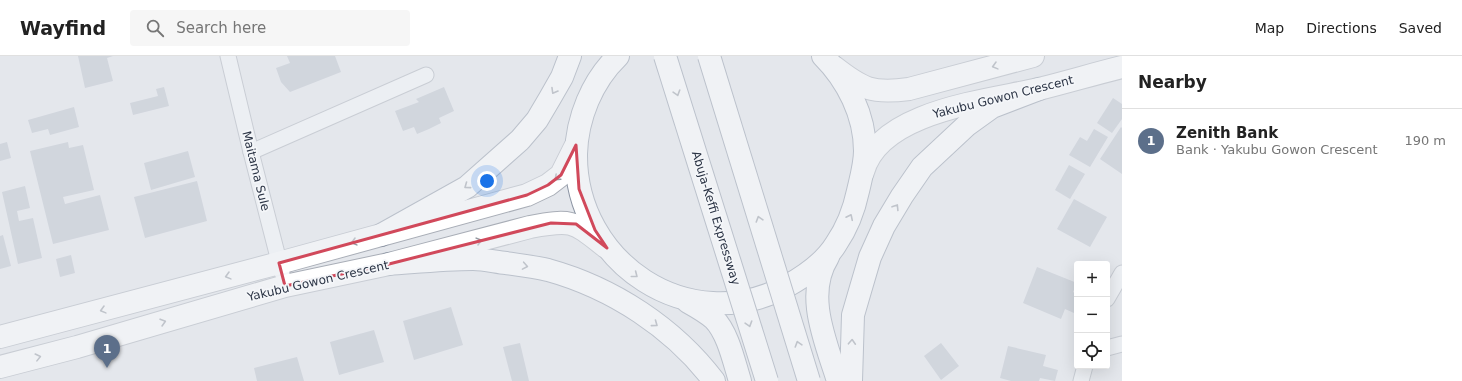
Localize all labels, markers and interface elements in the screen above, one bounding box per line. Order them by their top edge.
search box [130,10,410,46]
text: Wayfind [20,17,106,39]
icon: search [144,17,166,39]
text: Search here [176,19,266,37]
text: Map [1255,20,1284,36]
text: Directions [1306,20,1377,36]
text: Saved [1399,20,1442,36]
one-way arrow [992,61,999,70]
text: Nearby [1138,72,1207,92]
street label: Yakubu Gowon Crescent [930,73,1075,122]
one-way arrow [551,87,559,94]
one-way arrow [672,90,681,97]
text: Zenith Bank [1176,124,1278,142]
street label: Maitama Sule [239,130,273,212]
text: 1 [1146,133,1156,148]
text: 190 m [1404,133,1446,148]
text: Bank · Yakubu Gowon Crescent [1176,142,1378,157]
street label: Abuja-Keffi Expressway [689,149,743,287]
your location [477,171,497,191]
one-way arrow [554,173,561,180]
one-way arrow [464,181,471,188]
one-way arrow [891,204,898,211]
one-way arrow [845,214,853,222]
one-way arrow [756,216,764,223]
one-way arrow [350,237,357,246]
one-way arrow [475,237,482,246]
street label: Yakubu Gowon Crescent [245,258,390,304]
one-way arrow [522,261,528,270]
map controls [1074,261,1110,369]
button: + [1074,261,1110,297]
one-way arrow [631,270,638,277]
one-way arrow [225,272,231,280]
button: − [1074,297,1110,333]
one-way arrow [99,305,106,314]
one-way arrow [159,318,166,327]
one-way arrow [651,319,658,326]
one-way arrow [744,321,753,328]
button: locate [1074,333,1110,369]
pin: 1 [94,335,120,368]
one-way arrow [848,339,856,345]
one-way arrow [794,340,803,347]
one-way arrow [35,354,41,362]

